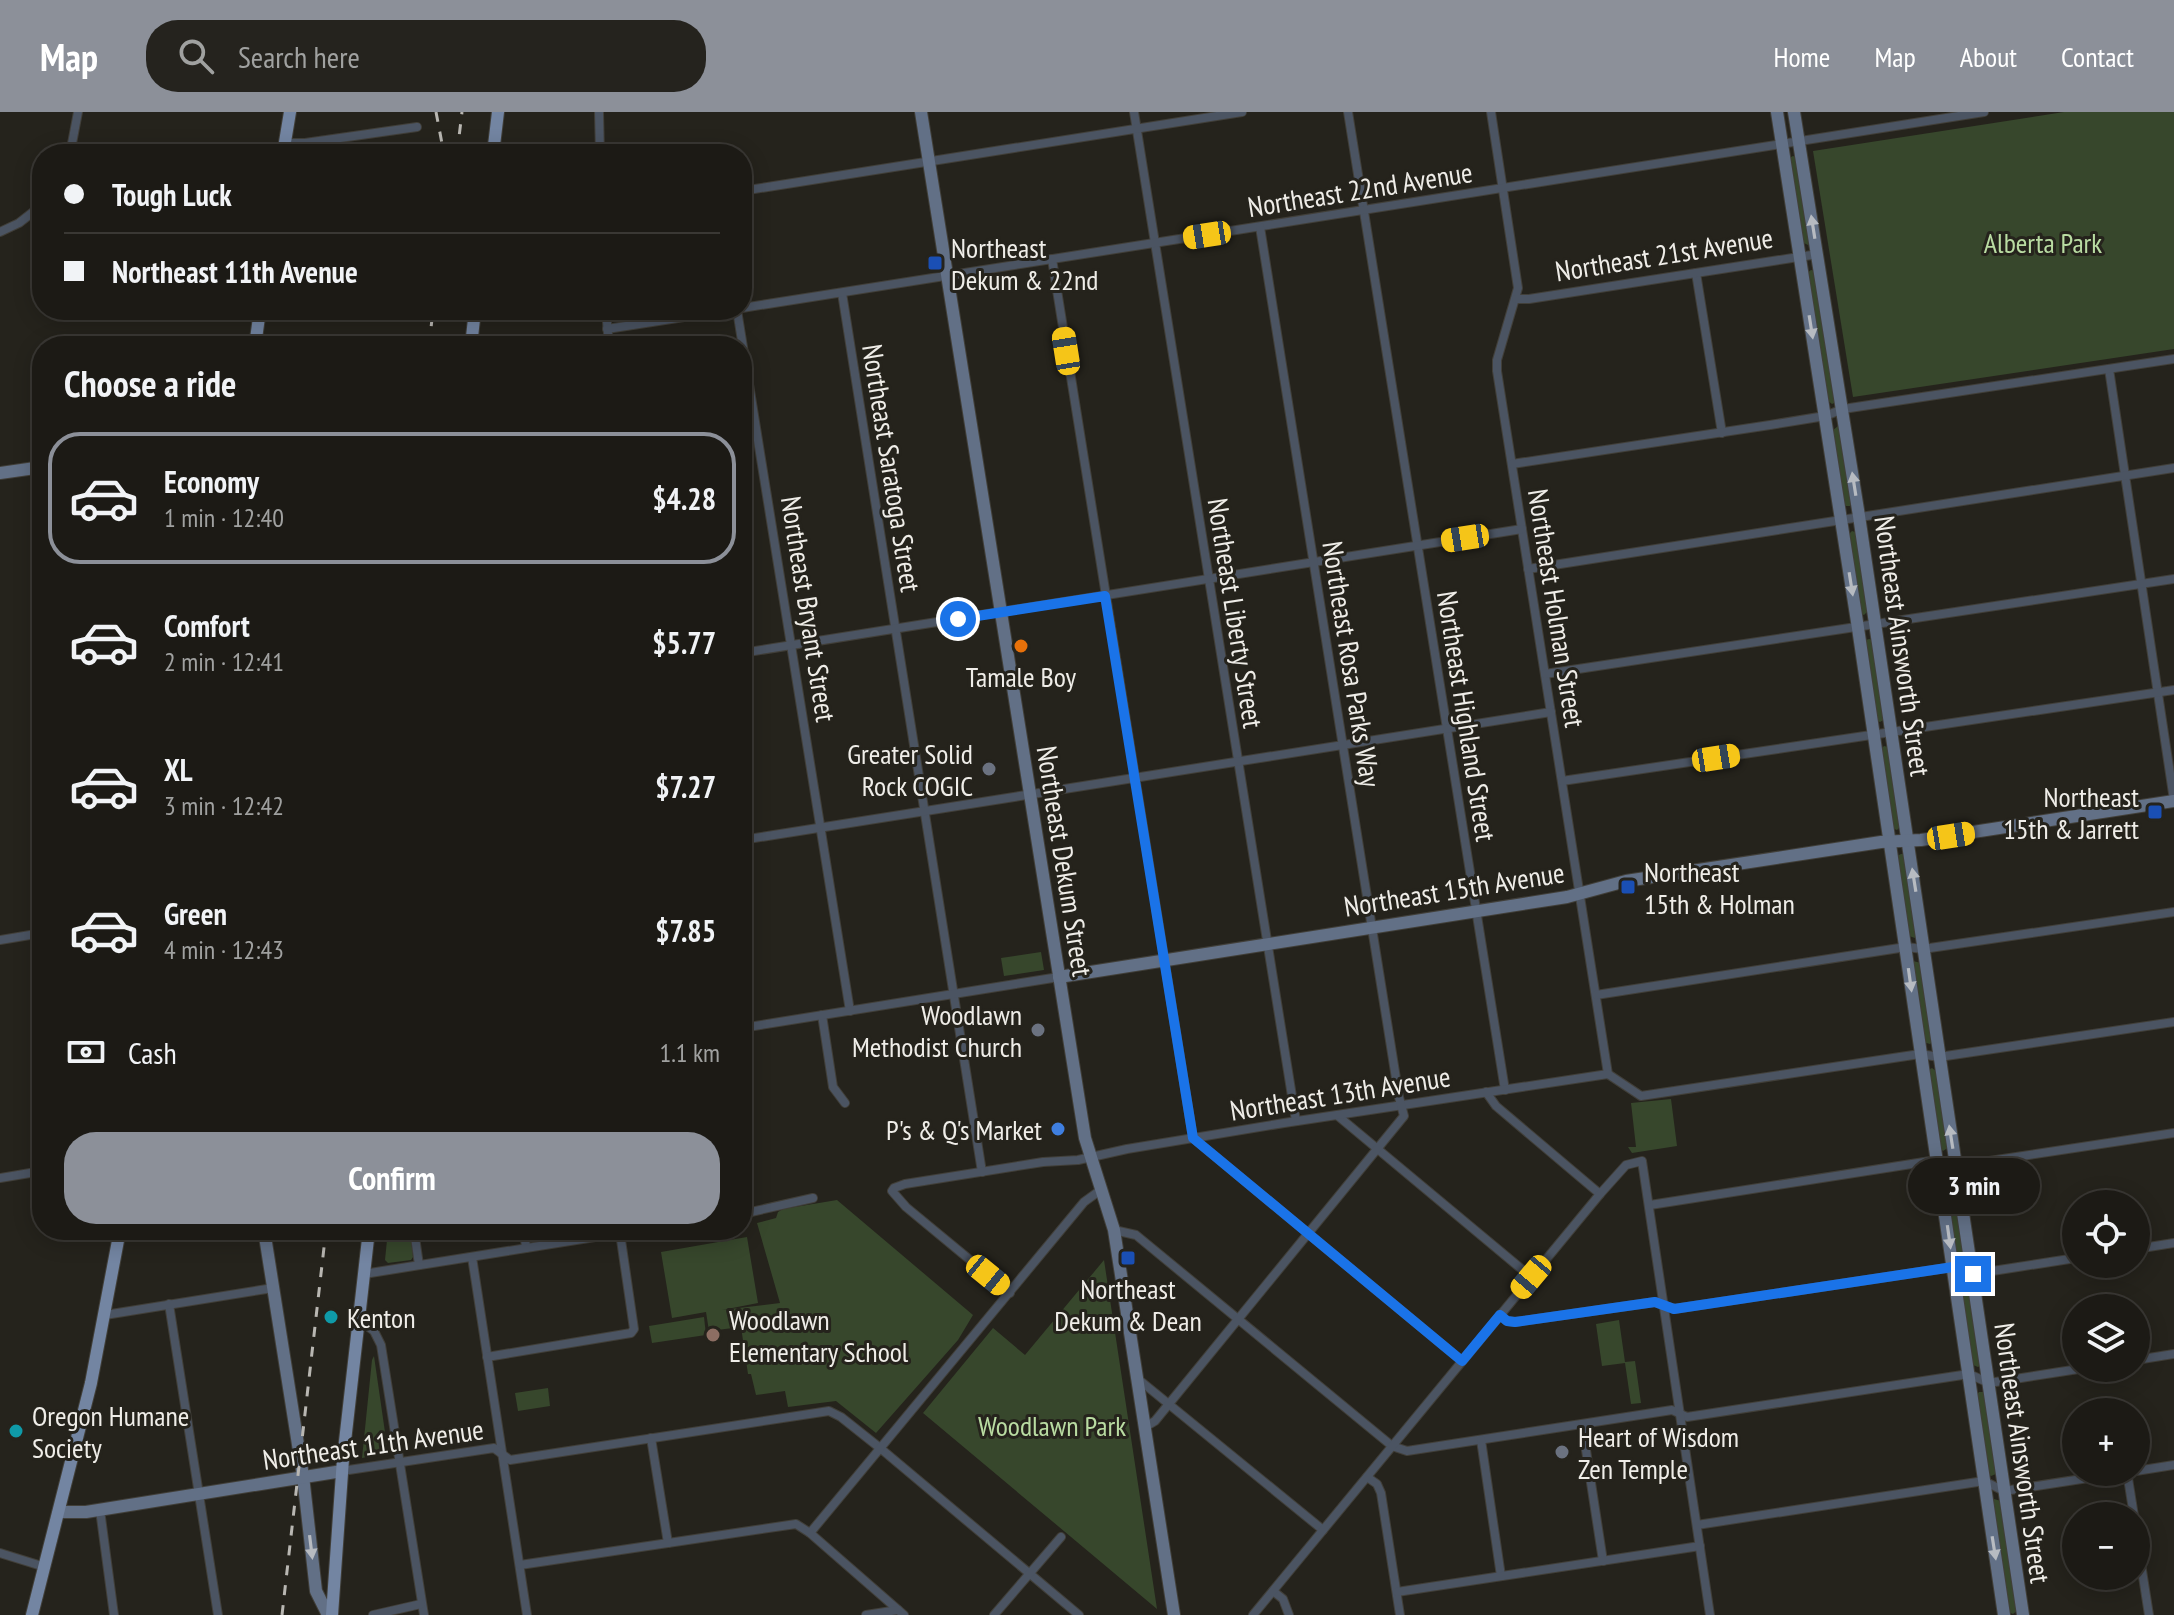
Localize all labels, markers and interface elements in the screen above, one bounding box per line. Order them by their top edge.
search box [146,20,706,92]
text: Map [40,32,98,81]
icon: search [174,34,218,78]
text: Search here [238,37,360,76]
text: Home [1774,38,1830,75]
text: Map [1874,38,1916,75]
text: About [1960,38,2017,75]
text: Contact [2061,38,2134,75]
street label: Northeast 22nd Avenue [1245,153,1475,225]
text: Tough Luck [112,175,232,214]
one-way arrow [1807,214,1819,239]
car [1181,219,1233,251]
street label: Northeast 21st Avenue [1553,219,1775,289]
park label: Alberta Park [1984,224,2102,261]
place label: Northeast Dekum & 22nd [951,229,1098,298]
text: Northeast 11th Avenue [112,252,358,291]
marker: Northeast Dekum & 22nd [926,254,944,272]
one-way arrow [1805,315,1818,340]
car [1050,325,1082,377]
street label: Northeast Saratoga Street [854,342,930,595]
text: Choose a ride [64,360,236,407]
icon: car [68,462,140,534]
text: Economy [164,462,259,501]
one-way arrow [1847,471,1860,496]
text: $4.28 [652,479,716,518]
street label: Northeast Holman Street [1520,486,1594,730]
street label: Northeast Bryant Street [773,494,845,725]
street label: Northeast Liberty Street [1200,495,1272,731]
text: 1 min · 12:40 [164,501,284,534]
street label: Northeast Ainsworth Street [1866,514,1940,779]
car [1439,522,1491,554]
street label: Northeast Rosa Parks Way [1314,538,1390,790]
one-way arrow [1845,572,1858,597]
street label: Northeast Highland Street [1429,588,1505,844]
route start [940,601,976,637]
icon: car [68,606,140,678]
text: Comfort [164,606,250,645]
text: $5.77 [652,623,716,662]
marker: Tamale Boy [1012,637,1030,655]
text: 2 min · 12:41 [164,645,284,678]
place label: Tamale Boy [966,658,1077,695]
place label: Greater Solid Rock COGIC [847,735,973,804]
car [1690,742,1742,774]
street label: Northeast Dekum Street [1029,743,1102,979]
icon: car [68,750,140,822]
text: XL [164,750,193,789]
marker: Greater Solid Rock COGIC [980,760,998,778]
text: $7.27 [655,767,716,806]
place label: Northeast 15th & Jarrett [2003,778,2139,847]
text: 3 min · 12:42 [164,789,284,822]
marker: Northeast 15th & Jarrett [2146,803,2164,821]
car [1925,820,1977,852]
street label: Northeast 15th Avenue [1341,853,1567,925]
place label: Northeast 15th & Holman [1644,853,1795,922]
one-way arrow [1907,867,1919,892]
marker: Northeast 15th & Holman [1619,878,1637,896]
icon: car [68,894,140,966]
text: Green [164,894,227,933]
text: $7.85 [655,911,716,950]
text: 4 min · 12:43 [164,933,284,966]
one-way arrow [1904,968,1917,993]
place label: Woodlawn Methodist Church [852,996,1022,1065]
marker: Woodlawn Methodist Church [1029,1021,1047,1039]
icon: cash [64,1030,108,1074]
text: Cash [128,1033,177,1072]
text: 1.1 km [659,1036,720,1069]
street label: Northeast 13th Avenue [1227,1057,1453,1129]
place label: P's & Q's Market [886,1111,1042,1148]
marker: P's & Q's Market [1049,1120,1067,1138]
one-way arrow [1945,1124,1957,1149]
button: Confirm [64,1132,720,1224]
callout: 3 min [1907,1158,2039,1214]
text: 3 min [1948,1169,2000,1202]
map controls [2062,1190,2150,1590]
button: locate [2062,1190,2150,1278]
one-way arrow [1943,1225,1956,1250]
marker: Northeast Dekum & Dean [1119,1249,1137,1267]
car [962,1251,1014,1299]
car [1506,1251,1556,1303]
route end [1955,1256,1991,1292]
place label: Northeast Dekum & Dean [1054,1270,1202,1339]
button: layers [2062,1294,2150,1382]
place label: Kenton [347,1299,415,1336]
place label: Woodlawn Elementary School [729,1301,909,1370]
marker: Kenton [322,1308,340,1326]
street label: Northeast Ainsworth Street [1986,1321,2060,1586]
marker: Woodlawn Elementary School [704,1326,722,1344]
place label: Oregon Humane Society [32,1397,189,1466]
button: + [2062,1398,2150,1486]
park label: Woodlawn Park [978,1407,1126,1444]
street label: Northeast 11th Avenue [260,1410,486,1478]
place label: Heart of Wisdom Zen Temple [1578,1418,1739,1487]
marker: Oregon Humane Society [7,1422,25,1440]
marker: Heart of Wisdom Zen Temple [1553,1443,1571,1461]
button: − [2062,1502,2150,1590]
one-way arrow [305,1535,318,1560]
one-way arrow [1988,1536,2001,1561]

